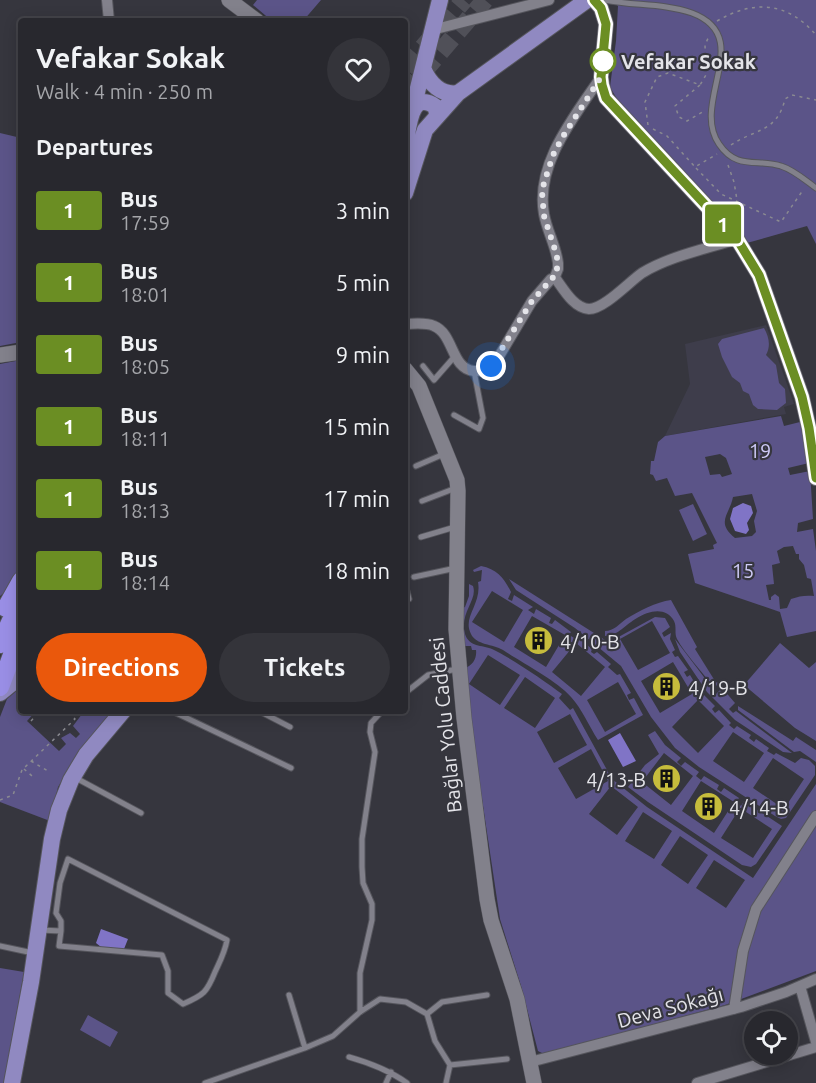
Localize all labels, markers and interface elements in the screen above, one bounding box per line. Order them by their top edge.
button: heart [327,38,390,101]
text: Vefakar Sokak [36,42,225,73]
marker: Vefakar Sokak [590,48,616,74]
place label: Vefakar Sokak [621,50,756,73]
text: Walk · 4 min · 250 m [36,80,213,103]
text: Departures [36,134,153,159]
text: Bus [120,186,158,211]
text: 1 [63,198,75,222]
text: 3 min [336,198,390,223]
line badge: 1 [704,204,742,244]
text: 17:59 [120,211,170,234]
text: 1 [717,212,729,236]
text: Bus [120,258,158,283]
text: 1 [63,270,75,294]
text: 5 min [336,270,390,295]
text: 18:01 [120,283,170,306]
text: Bus [120,330,158,355]
text: 1 [63,342,75,366]
text: 9 min [336,342,390,367]
your location [476,351,506,381]
text: 18:05 [120,355,170,378]
text: Bus [120,402,158,427]
text: 1 [63,414,75,438]
text: 15 min [323,414,390,439]
text: 18:11 [120,427,170,450]
park label: 19 [749,439,771,462]
text: Bus [120,474,158,499]
text: 1 [63,486,75,510]
text: 17 min [323,486,390,511]
text: 18:13 [120,499,170,522]
text: Bus [120,546,158,571]
text: 1 [63,558,75,582]
text: 18 min [323,558,390,583]
park label: 15 [732,559,754,582]
text: 18:14 [120,571,170,594]
building icon: 4/10-B [523,625,555,657]
place label: 4/10-B [560,630,620,653]
button: Directions [36,633,207,702]
button: Tickets [219,633,390,702]
street label: Bağlar Yolu Caddesi [424,636,466,814]
building icon: 4/19-B [651,671,683,703]
place label: 4/19-B [688,676,748,699]
building icon: 4/13-B [651,763,683,795]
place label: 4/13-B [586,768,646,791]
building icon: 4/14-B [692,791,724,823]
place label: 4/14-B [729,796,789,819]
street label: Deva Sokağı [615,982,725,1032]
map controls [744,1011,798,1065]
button: locate [744,1011,798,1065]

